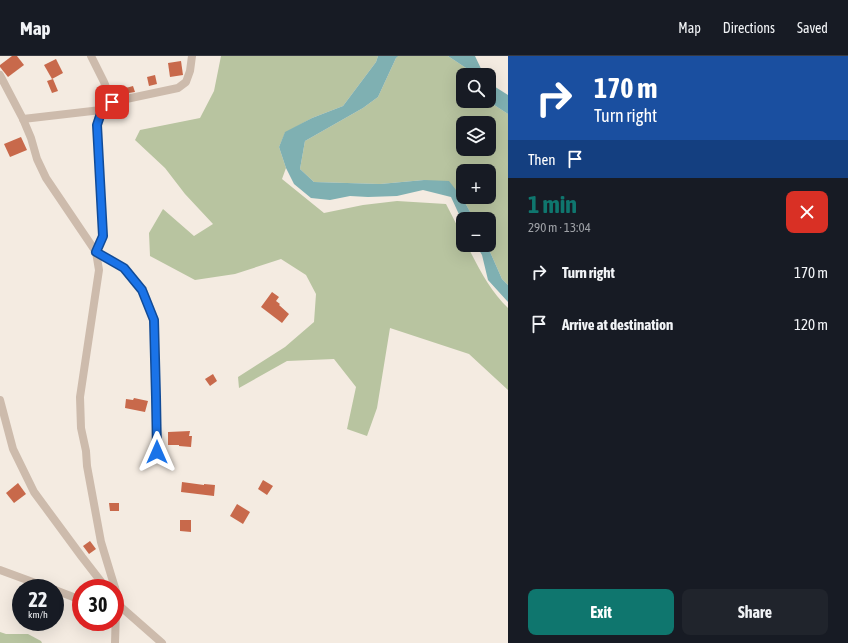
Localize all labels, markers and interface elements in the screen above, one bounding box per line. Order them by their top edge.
text: Map [20,17,51,39]
text: Map [678,20,701,36]
text: Directions [723,20,775,36]
text: Saved [797,20,828,36]
map controls [456,68,496,252]
button: search [456,68,496,108]
icon: right [528,72,580,124]
text: 170 m [594,72,657,104]
pin [95,85,129,119]
icon: arrive [101,91,123,113]
text: Turn right [594,105,657,126]
button: layers [456,116,496,156]
icon: arrive [564,148,586,170]
text: Then [528,151,556,168]
button: + [456,164,496,204]
text: 1 min [528,191,577,218]
button: close [786,191,828,233]
button: − [456,212,496,252]
text: 290 m · 13:04 [528,220,591,235]
icon: right [528,261,550,283]
text: Turn right [562,264,615,281]
text: 170 m [794,264,828,281]
icon: arrive [528,313,550,335]
text: Arrive at destination [562,316,673,333]
text: 120 m [794,316,828,333]
position arrow [136,431,178,473]
speed limit sign: 30 [72,579,124,631]
text: 22 [29,588,47,611]
button: Exit [528,589,674,635]
button: Share [682,589,828,635]
text: km/h [28,609,48,620]

